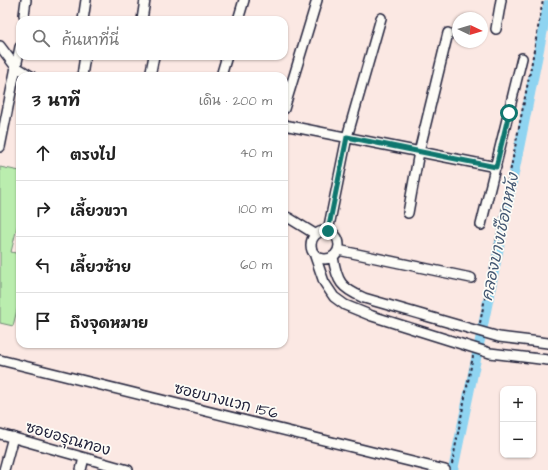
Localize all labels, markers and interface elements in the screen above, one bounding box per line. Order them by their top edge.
north arrow [452,12,488,48]
search box [16,16,288,60]
icon: search [30,27,52,49]
text: ค้นหาที่นี่ [62,30,119,51]
text: 3 นาที [32,89,80,113]
text: เดิน · 200 m [199,92,272,110]
route start [500,104,518,122]
icon: ahead [32,142,54,164]
text: 40 m [240,144,272,162]
text: ตรงไป [70,145,116,166]
water label: คลองบางเชือกหนัง [476,170,524,303]
icon: right [32,198,54,220]
text: 100 m [239,200,272,218]
text: เลี้ยวขวา [70,201,128,222]
route end [319,222,337,240]
icon: left [32,254,54,276]
text: 60 m [240,256,272,274]
text: เลี้ยวซ้าย [70,257,131,278]
icon: arrive [32,310,54,332]
text: ถึงจุดหมาย [70,313,148,334]
street label: ซอยบางแวก 156 [172,378,281,424]
map controls [500,386,536,458]
button: + [500,386,536,422]
street label: ซอยอรุณทอง [23,417,113,461]
button: − [500,422,536,458]

